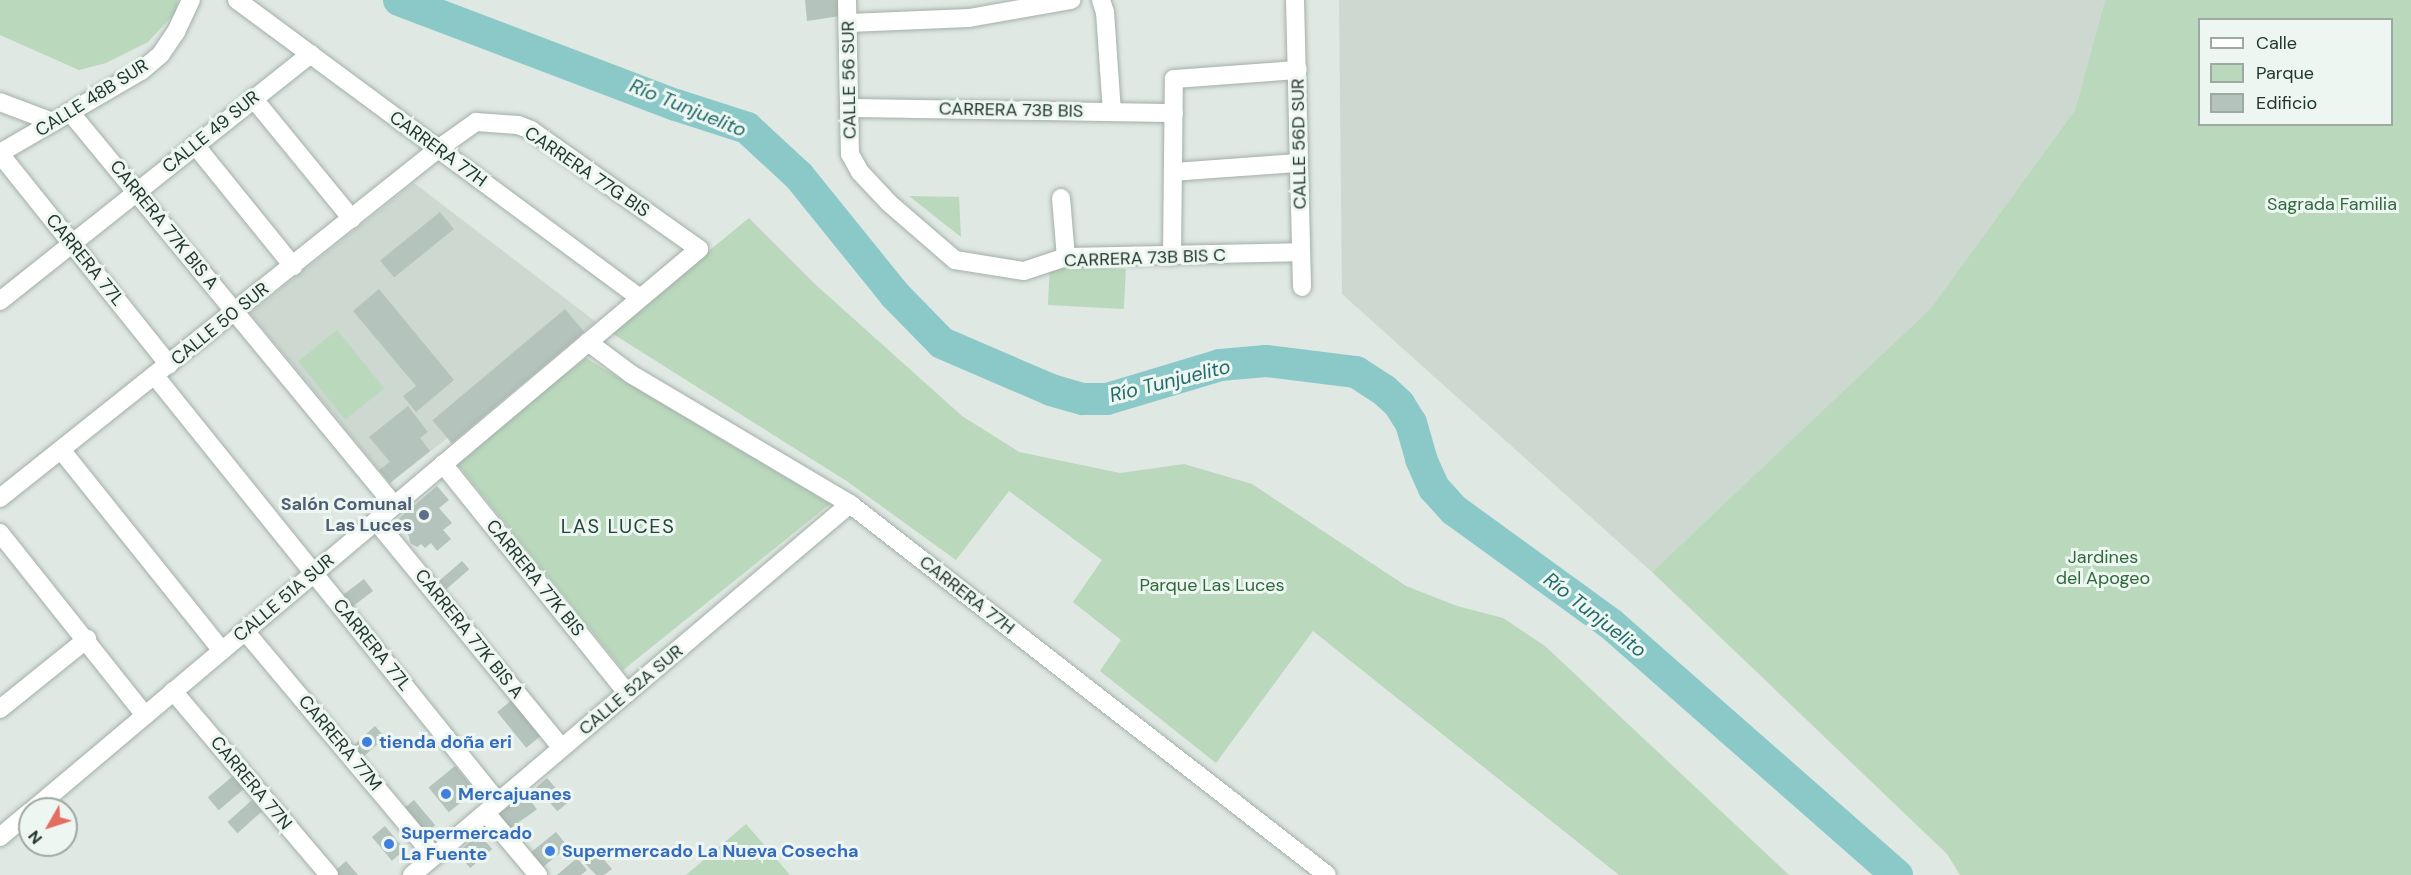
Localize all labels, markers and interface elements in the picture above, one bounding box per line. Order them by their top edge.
legend [2198,18,2393,126]
street label: CALLE 56 SUR [837,21,861,139]
text: Calle [2256,31,2297,55]
street label: CALLE 48B SUR [32,55,152,141]
text: Parque [2256,61,2314,85]
water label: Río Tunjuelito [626,74,750,142]
street label: CALLE 56D SUR [1287,78,1311,210]
street label: CALLE 49 SUR [158,86,264,178]
text: Edificio [2256,91,2317,115]
street label: CARRERA 73B BIS [939,98,1083,122]
street label: CARRERA 77H [385,106,491,192]
street label: CARRERA 77G BIS [520,122,654,222]
street label: CARRERA 77K BIS A [105,156,223,294]
park label: Sagrada Familia [2267,193,2397,215]
street label: CARRERA 77L [41,210,129,310]
street label: CARRERA 73B BIS C [1064,244,1226,272]
street label: CALLE 50 SUR [167,278,273,370]
water label: Río Tunjuelito [1107,354,1233,408]
place label: Salón Comunal Las Luces [281,494,412,536]
marker: Salón Comunal Las Luces [417,508,431,522]
district label: LAS LUCES [561,514,675,538]
street label: CARRERA 77K BIS [481,515,589,641]
park label: Jardines del Apogeo [2056,547,2150,590]
street label: CALLE 51A SUR [229,550,339,646]
street label: CARRERA 77H [915,551,1019,639]
street label: CARRERA 77K BIS A [410,565,528,703]
water label: Río Tunjuelito [1539,567,1651,663]
park label: Parque Las Luces [1139,574,1285,596]
street label: CARRERA 77L [328,595,416,695]
street label: CALLE 52A SUR [575,640,687,740]
street label: CARRERA 77M [294,691,386,795]
place label: tienda doña eri [379,731,512,753]
street label: CARRERA 77N [206,732,296,834]
marker: tienda doña eri [360,735,374,749]
place label: Mercajuanes [458,783,572,805]
marker: Mercajuanes [439,787,453,801]
north arrow [18,797,78,857]
place label: Supermercado La Fuente [401,823,532,866]
text: N [23,826,47,849]
marker: Supermercado La Fuente [382,837,396,851]
place label: Supermercado La Nueva Cosecha [562,840,859,862]
marker: Supermercado La Nueva Cosecha [543,844,557,858]

